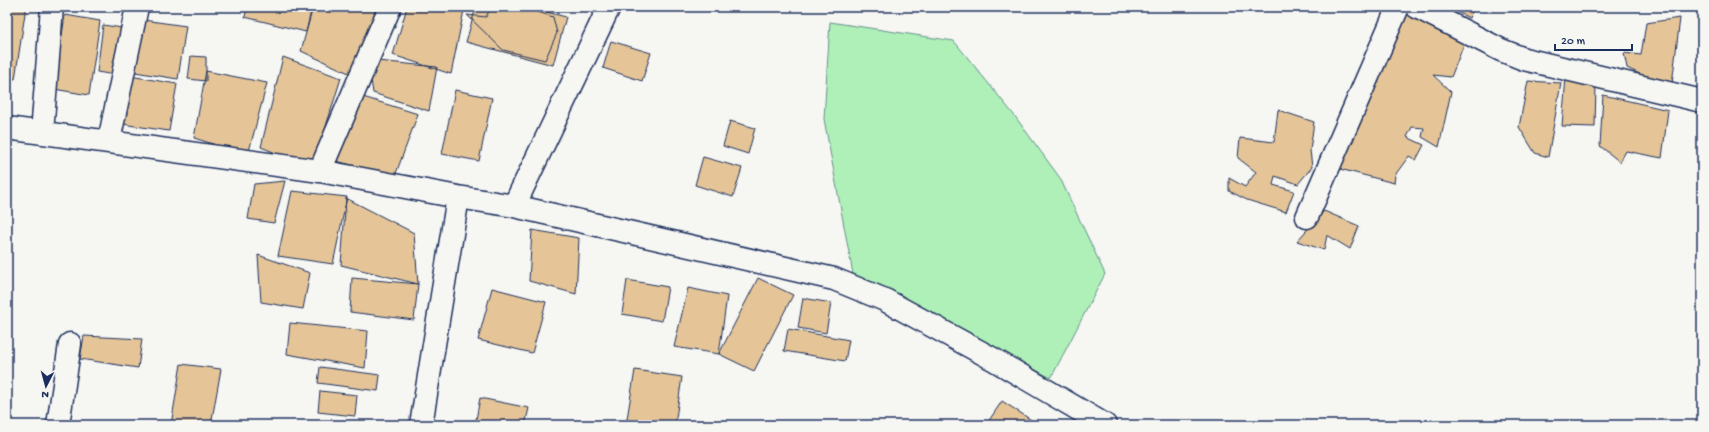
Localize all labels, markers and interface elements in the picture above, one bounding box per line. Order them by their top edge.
scale bar [1555,26,1632,52]
text: 20 m [1561,35,1586,49]
north arrow [26,366,66,406]
text: N [41,388,49,400]

